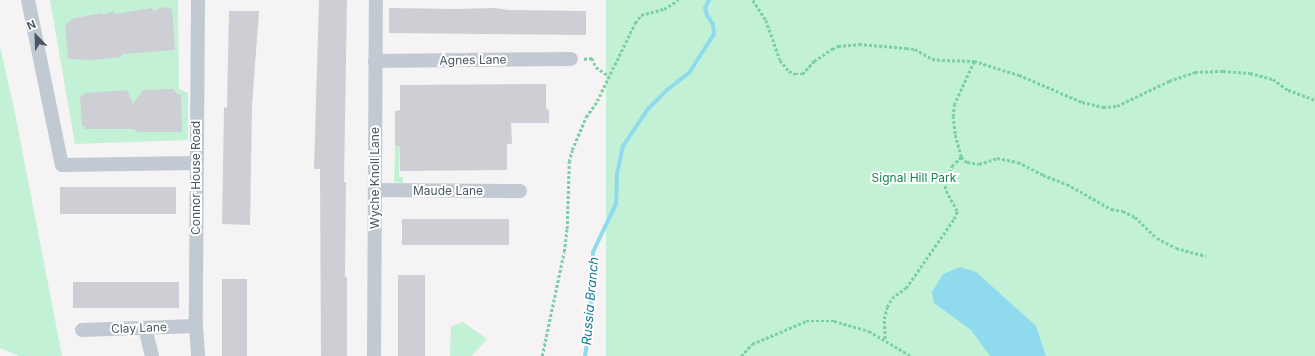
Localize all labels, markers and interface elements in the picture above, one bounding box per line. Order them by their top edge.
north arrow [16,16,56,56]
text: N [25,17,38,33]
street label: Agnes Lane [439,52,507,68]
street label: Connor House Road [189,121,203,235]
street label: Wyche Knoll Lane [368,127,382,229]
park label: Signal Hill Park [872,171,956,185]
street label: Maude Lane [413,184,483,198]
water label: Russia Branch [578,256,602,346]
street label: Clay Lane [111,320,167,336]

